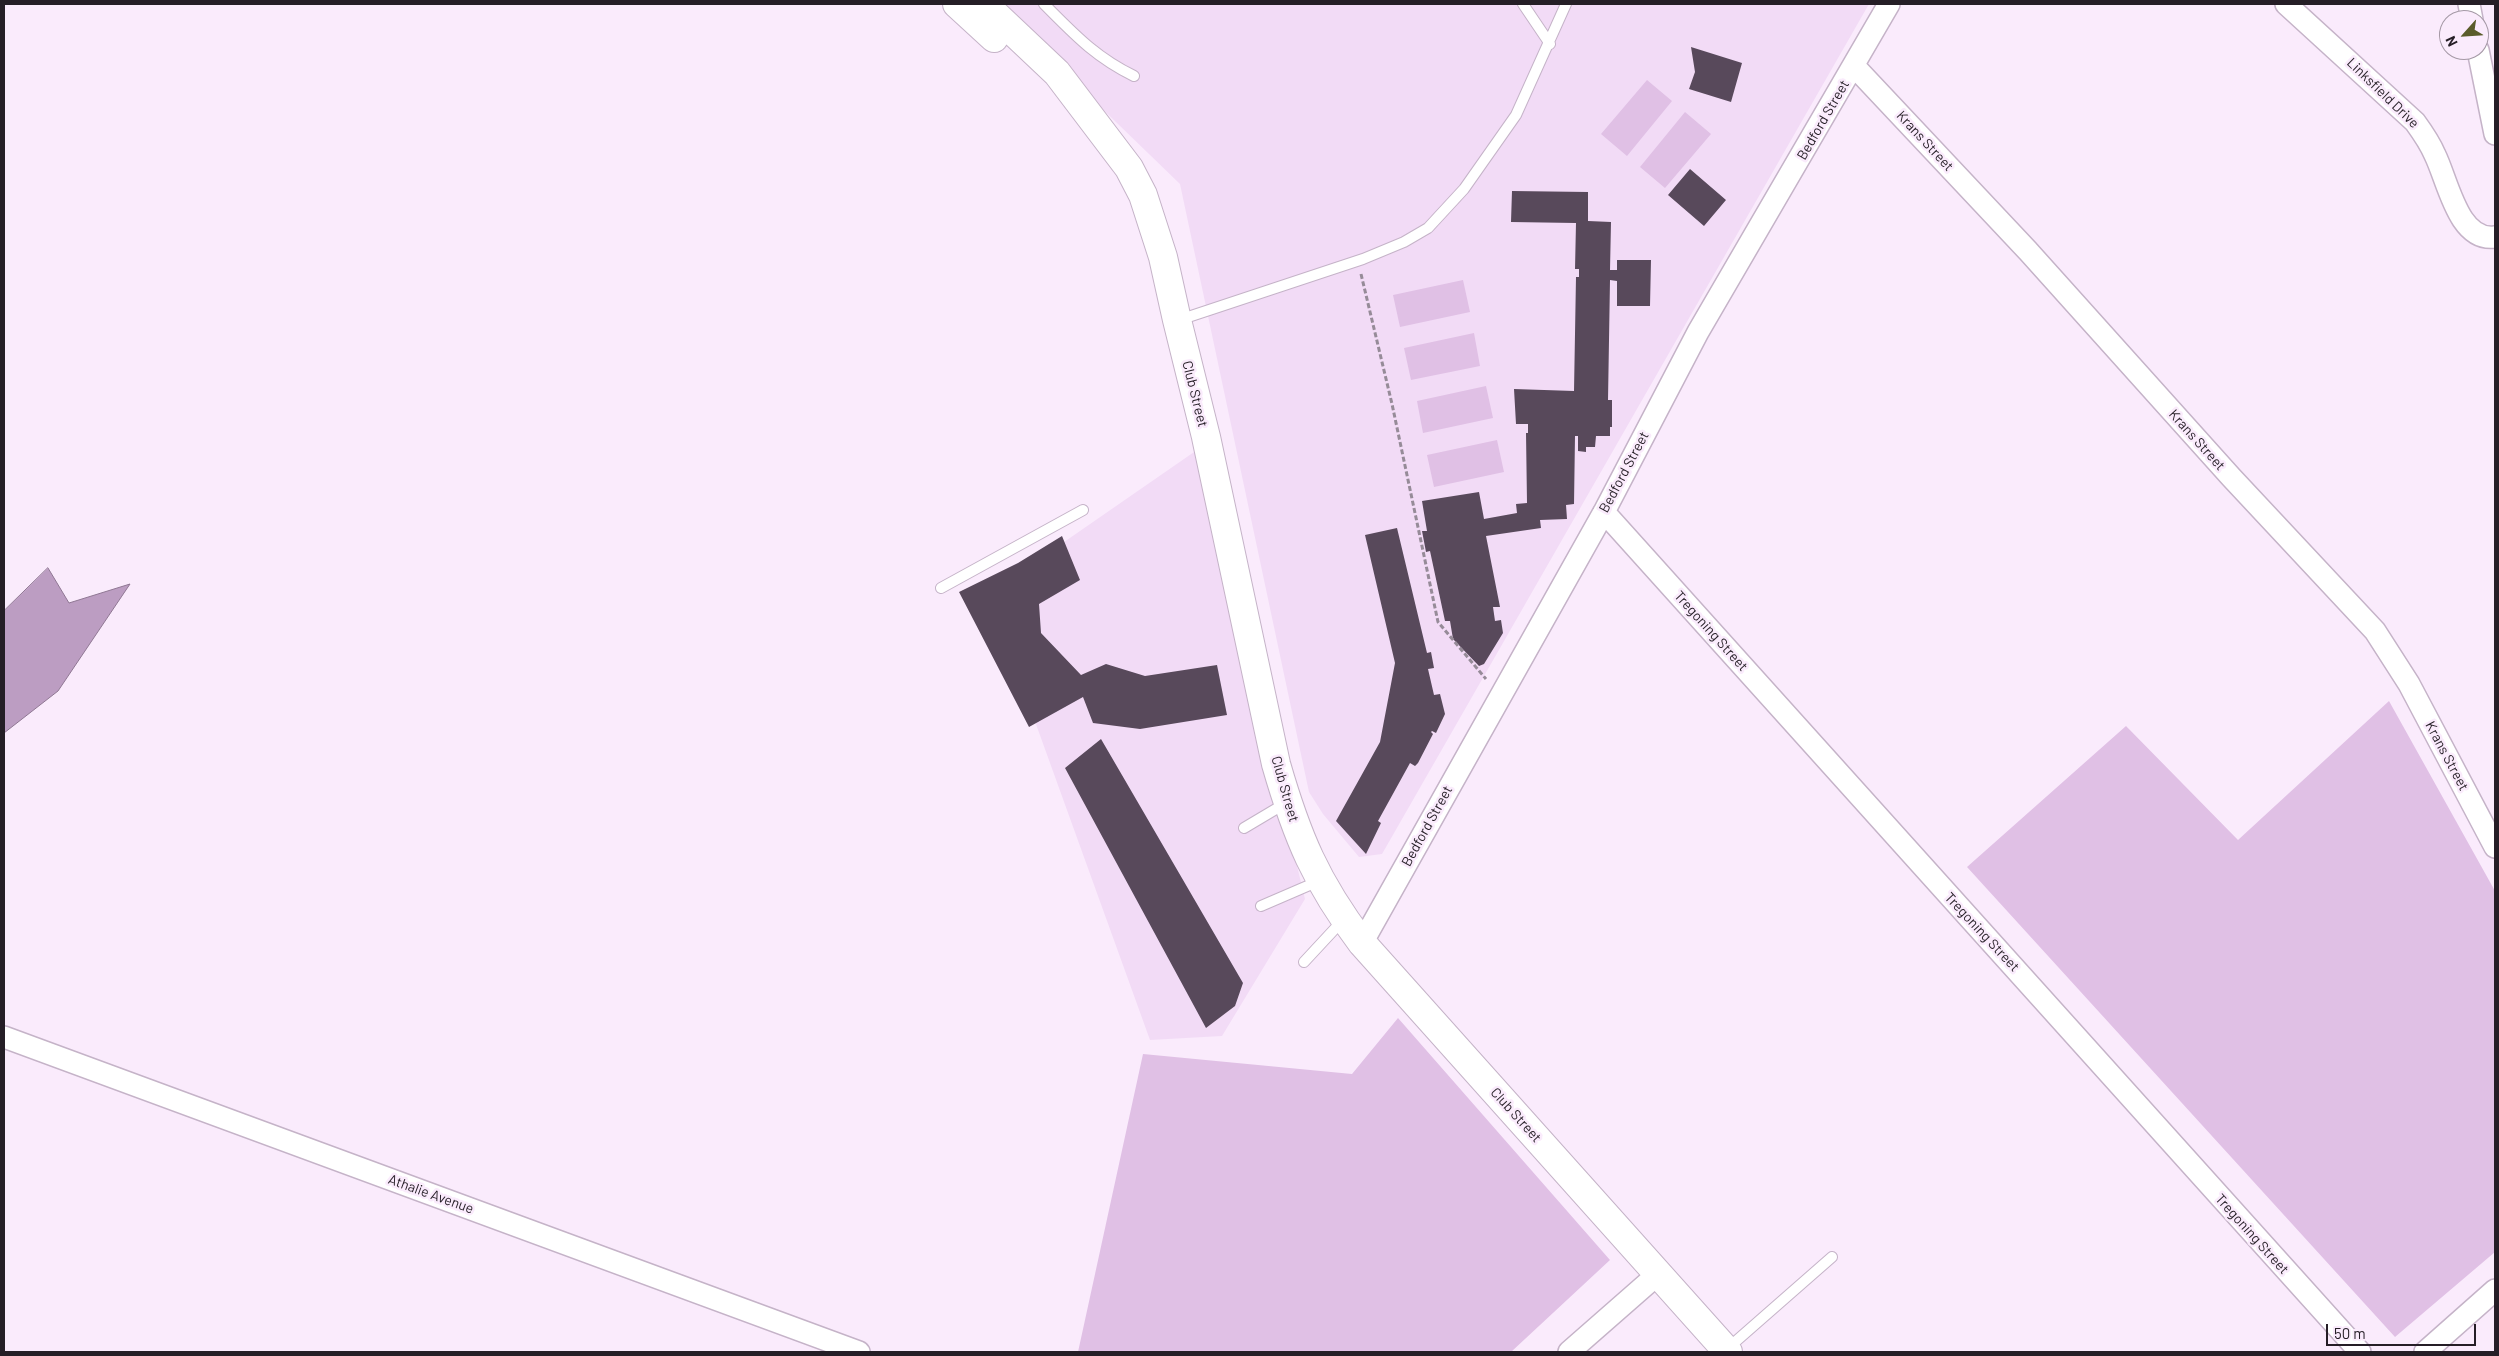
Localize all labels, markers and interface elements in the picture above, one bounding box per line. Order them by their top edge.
north arrow [2439,10,2489,60]
text: N [2441,33,2461,49]
street label: Linksfield Drive [2343,54,2423,132]
street label: Bedford Street [1793,77,1853,163]
street label: Krans Street [1893,107,1957,175]
street label: Club Street [1179,359,1211,429]
street label: Krans Street [2165,406,2229,474]
street label: Bedford Street [1596,429,1652,515]
street label: Tregoning Street [1671,587,1751,675]
street label: Krans Street [2422,718,2472,794]
street label: Club Street [1268,754,1302,824]
street label: Bedford Street [1398,783,1456,869]
street label: Tregoning Street [1941,889,2023,975]
street label: Club Street [1487,1084,1545,1146]
street label: Athalie Avenue [386,1171,476,1217]
street label: Tregoning Street [2212,1190,2292,1278]
scale bar [2329,1314,2479,1346]
text: 50 m [2334,1324,2366,1342]

